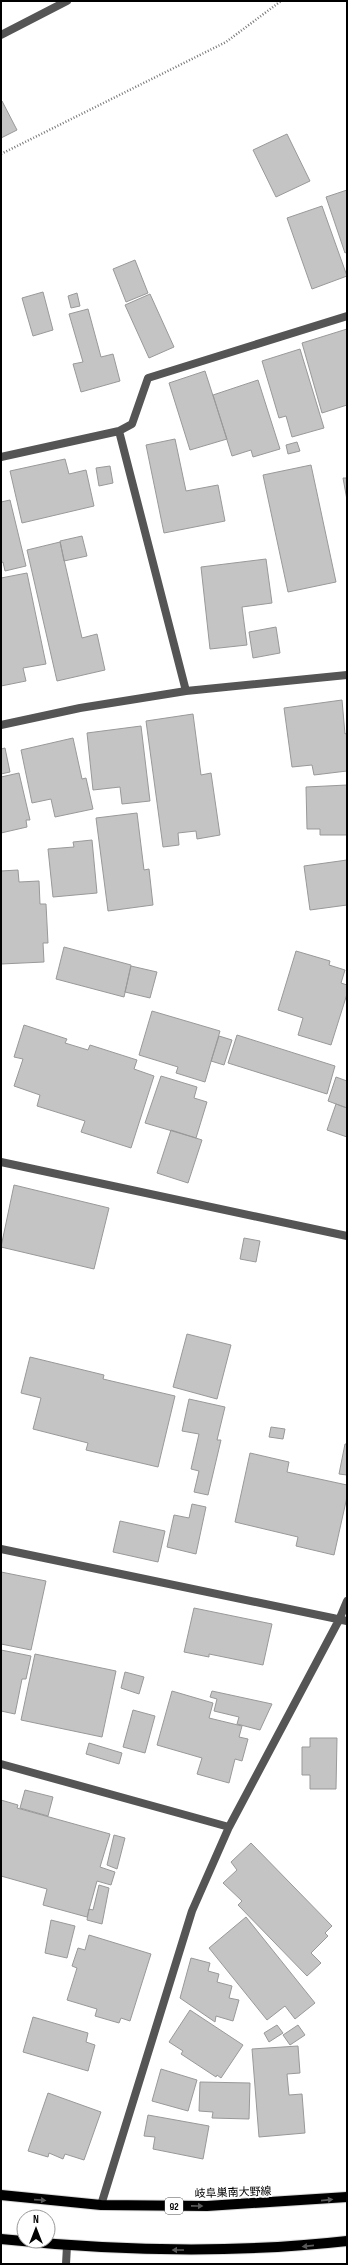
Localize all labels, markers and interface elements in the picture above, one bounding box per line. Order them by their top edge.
street label: 岐阜巣南大野線 [194,2185,272,2200]
one-way arrow [321,2196,333,2203]
one-way arrow [34,2197,46,2204]
road number: 92 [165,2198,183,2214]
one-way arrow [191,2203,204,2209]
north arrow [16,2209,56,2249]
text: N [33,2213,39,2226]
one-way arrow [302,2242,314,2249]
one-way arrow [171,2247,184,2253]

